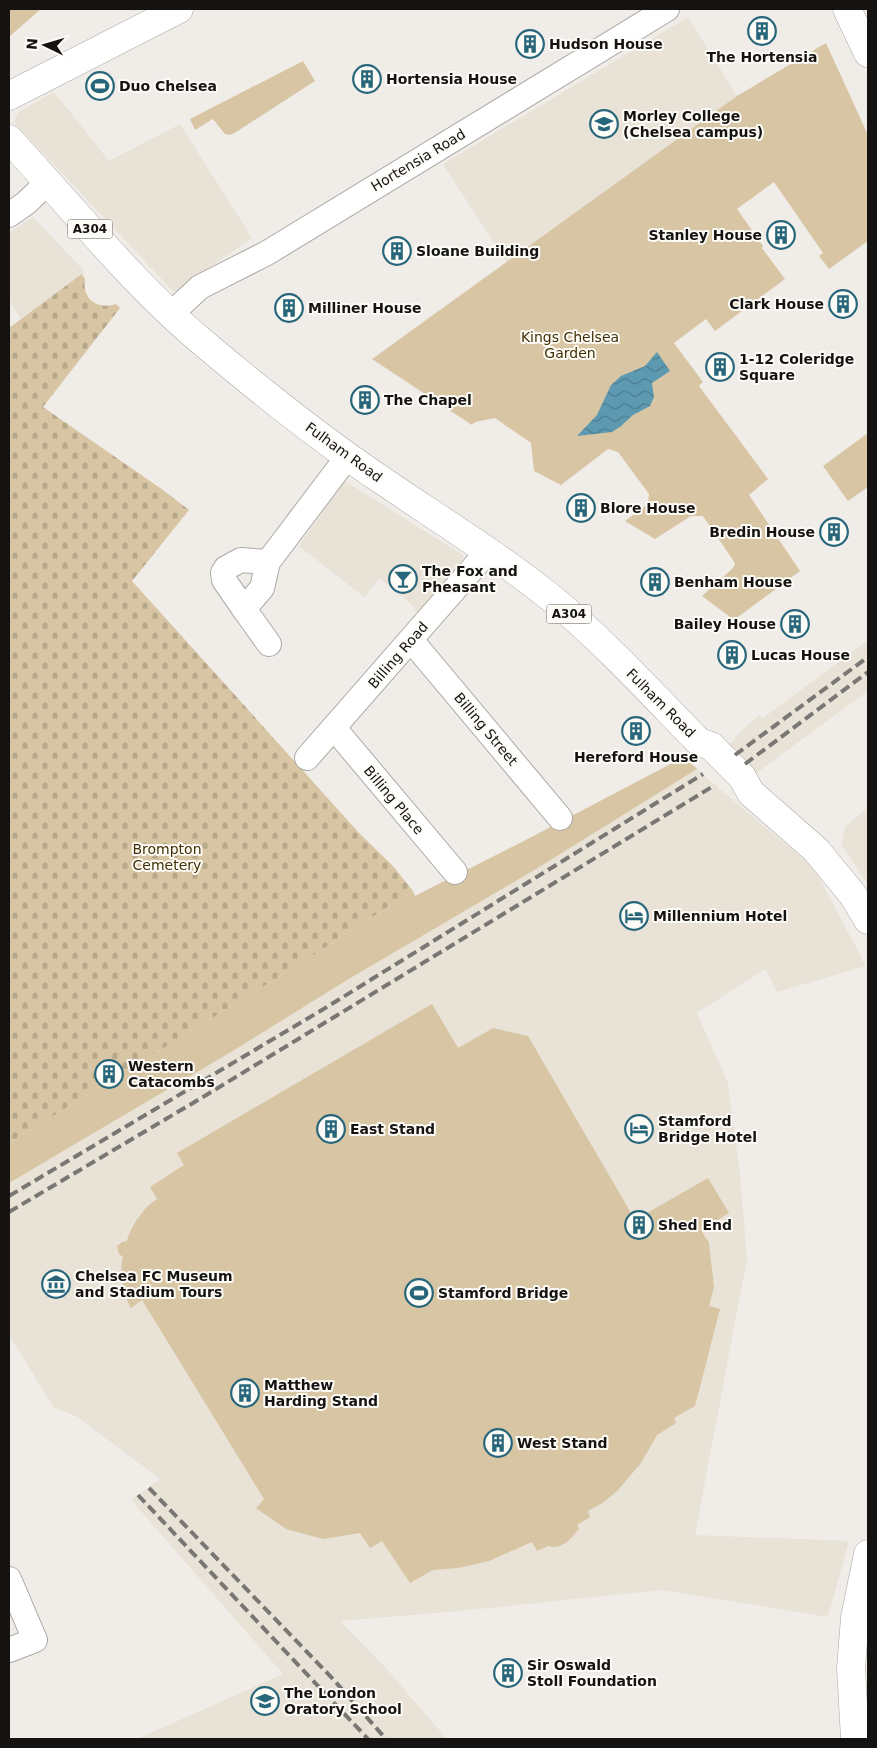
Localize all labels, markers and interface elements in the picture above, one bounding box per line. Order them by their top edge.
building icon: The Hortensia [747,16,777,46]
north arrow [20,20,70,70]
building icon: Hudson House [515,29,545,59]
place label: Hudson House [549,36,663,52]
text: N [24,37,41,50]
place label: The Hortensia [707,49,817,65]
building icon: Hortensia House [352,64,382,94]
sports icon: Duo Chelsea [85,71,115,101]
place label: Hortensia House [386,71,517,87]
place label: Duo Chelsea [119,78,217,94]
place label: Morley College (Chelsea campus) [623,108,763,140]
school or university icon: Morley College (Chelsea campus) [589,109,619,139]
street label: Hortensia Road [368,126,468,194]
road number: A304 [68,220,112,238]
building icon: Stanley House [766,220,796,250]
place label: Stanley House [648,227,762,243]
building icon: Sloane Building [382,236,412,266]
place label: Sloane Building [416,243,539,259]
building icon: Clark House [828,289,858,319]
building icon: Milliner House [274,293,304,323]
place label: Clark House [729,296,824,312]
place label: Milliner House [308,300,422,316]
park label: Kings Chelsea Garden [521,329,619,361]
place label: 1-12 Coleridge Square [739,351,854,383]
building icon: 1-12 Coleridge Square [705,352,735,382]
building icon: The Chapel [350,385,380,415]
place label: The Chapel [384,392,472,408]
street label: Fulham Road [303,419,385,485]
building icon: Blore House [566,493,596,523]
place label: Blore House [600,500,696,516]
building icon: Bredin House [819,517,849,547]
place label: Bredin House [709,524,815,540]
place label: The Fox and Pheasant [422,563,518,595]
bar icon: The Fox and Pheasant [388,564,418,594]
building icon: Benham House [640,567,670,597]
place label: Benham House [674,574,792,590]
road number: A304 [546,604,592,624]
building icon: Bailey House [780,609,810,639]
place label: Bailey House [674,616,776,632]
street label: Billing Road [365,619,431,691]
building icon: Lucas House [717,640,747,670]
place label: Lucas House [751,647,850,663]
street label: Fulham Road [623,665,699,741]
street label: Billing Street [451,689,521,769]
building icon: Hereford House [621,716,651,746]
place label: Hereford House [574,749,698,765]
street label: Billing Place [361,762,427,838]
park label: Brompton Cemetery [132,841,202,873]
hotel icon: Millennium Hotel [619,901,649,931]
place label: Millennium Hotel [653,908,787,924]
place label: Western Catacombs [128,1058,215,1090]
building icon: Western Catacombs [94,1059,124,1089]
place label: Stamford Bridge Hotel [658,1113,757,1145]
building icon: East Stand [316,1114,346,1144]
hotel icon: Stamford Bridge Hotel [624,1114,654,1144]
place label: East Stand [350,1121,435,1137]
building icon: Shed End [624,1210,654,1240]
place label: Shed End [658,1217,732,1233]
place label: Chelsea FC Museum and Stadium Tours [75,1268,233,1300]
museum icon: Chelsea FC Museum and Stadium Tours [41,1269,71,1299]
sports icon: Stamford Bridge [404,1278,434,1308]
place label: Stamford Bridge [438,1285,568,1301]
place label: Matthew Harding Stand [264,1377,378,1409]
building icon: Matthew Harding Stand [230,1378,260,1408]
building icon: West Stand [483,1428,513,1458]
place label: West Stand [517,1435,608,1451]
place label: Sir Oswald Stoll Foundation [527,1657,657,1689]
building icon: Sir Oswald Stoll Foundation [493,1658,523,1688]
place label: The London Oratory School [284,1685,402,1717]
school or university icon: The London Oratory School [250,1686,280,1716]

